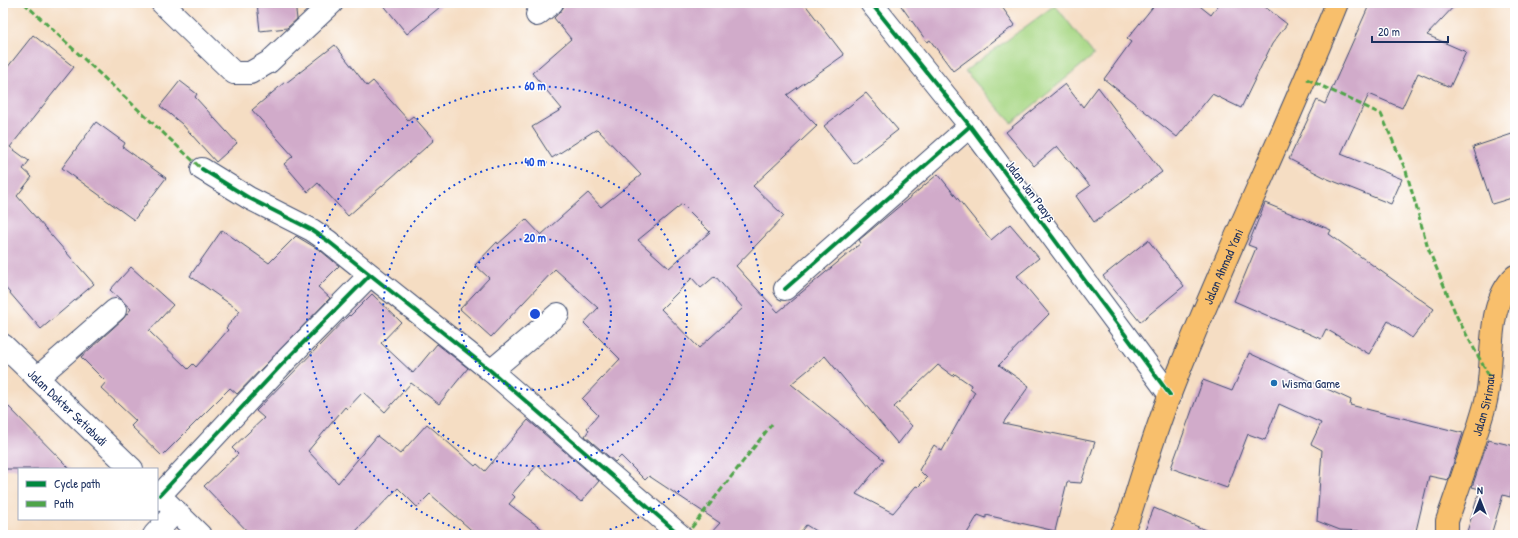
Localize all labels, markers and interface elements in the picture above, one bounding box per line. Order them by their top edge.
scale bar [1372,18,1448,44]
text: 20 m [1378,23,1400,40]
text: 60 m [524,77,546,94]
text: 40 m [525,153,545,170]
street label: Jalan Jan Paays [1002,156,1060,226]
street label: Jalan Ahmad Yani [1199,226,1247,307]
text: 20 m [524,229,546,246]
centre of rings [528,307,542,321]
street label: Jalan Dokter Setiabudi [24,365,112,450]
street label: Jalan Sirimau [1467,373,1499,438]
place label: Wisma Game [1282,374,1340,392]
marker: Wisma Game [1269,378,1279,388]
legend [18,468,158,520]
text: Cycle path [54,475,100,492]
north arrow [1460,480,1500,520]
text: N [1477,483,1483,497]
text: Path [54,495,74,512]

